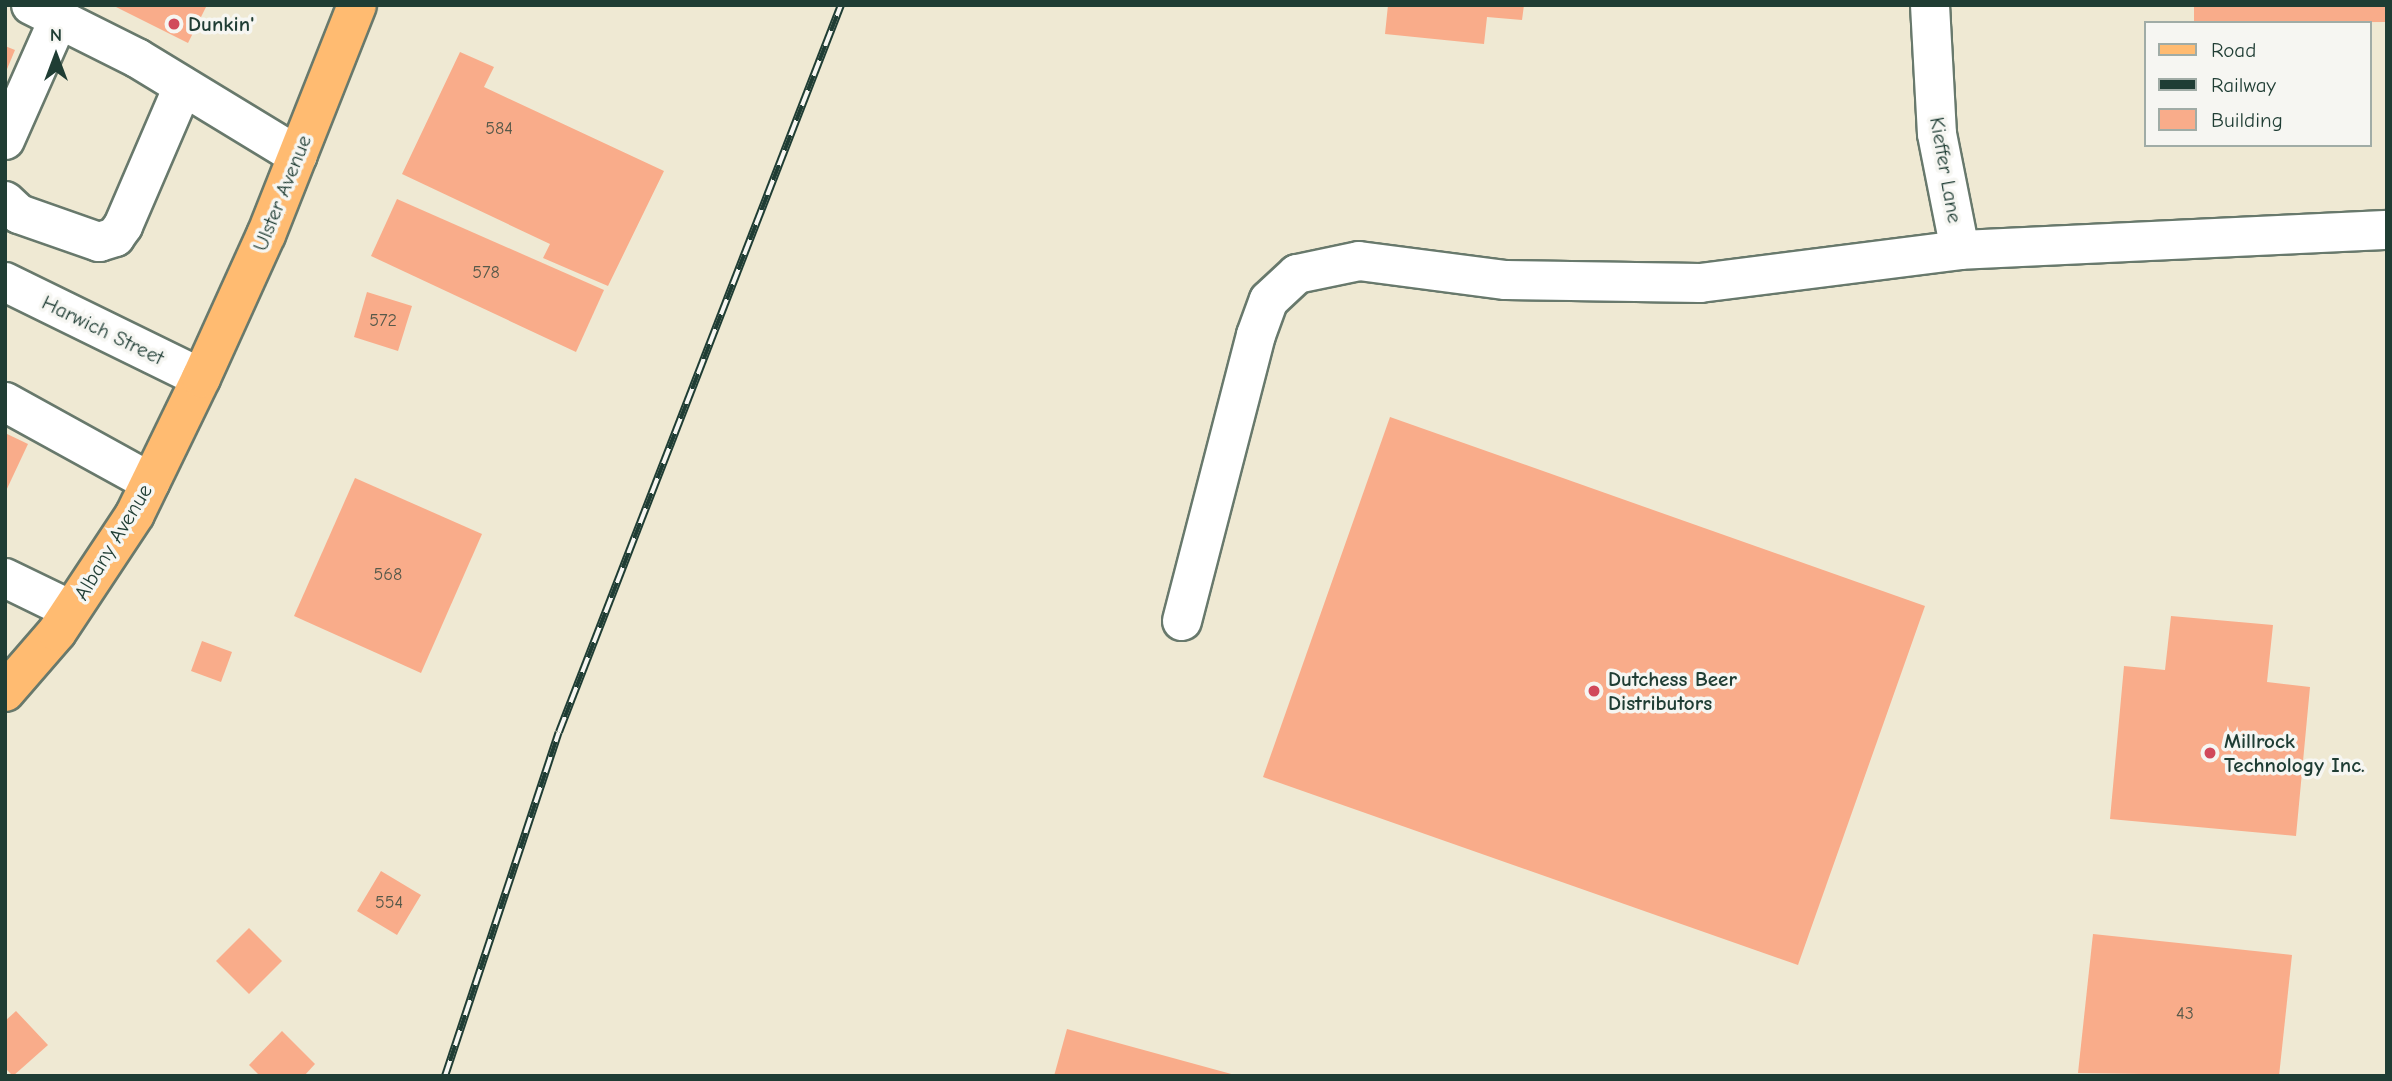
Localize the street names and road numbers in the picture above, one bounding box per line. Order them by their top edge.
street label: Kieffer Lane [1924,115,1968,225]
street label: Ulster Avenue [247,131,317,255]
street label: Harwich Street [38,290,168,370]
street label: Albany Avenue [69,479,157,605]

